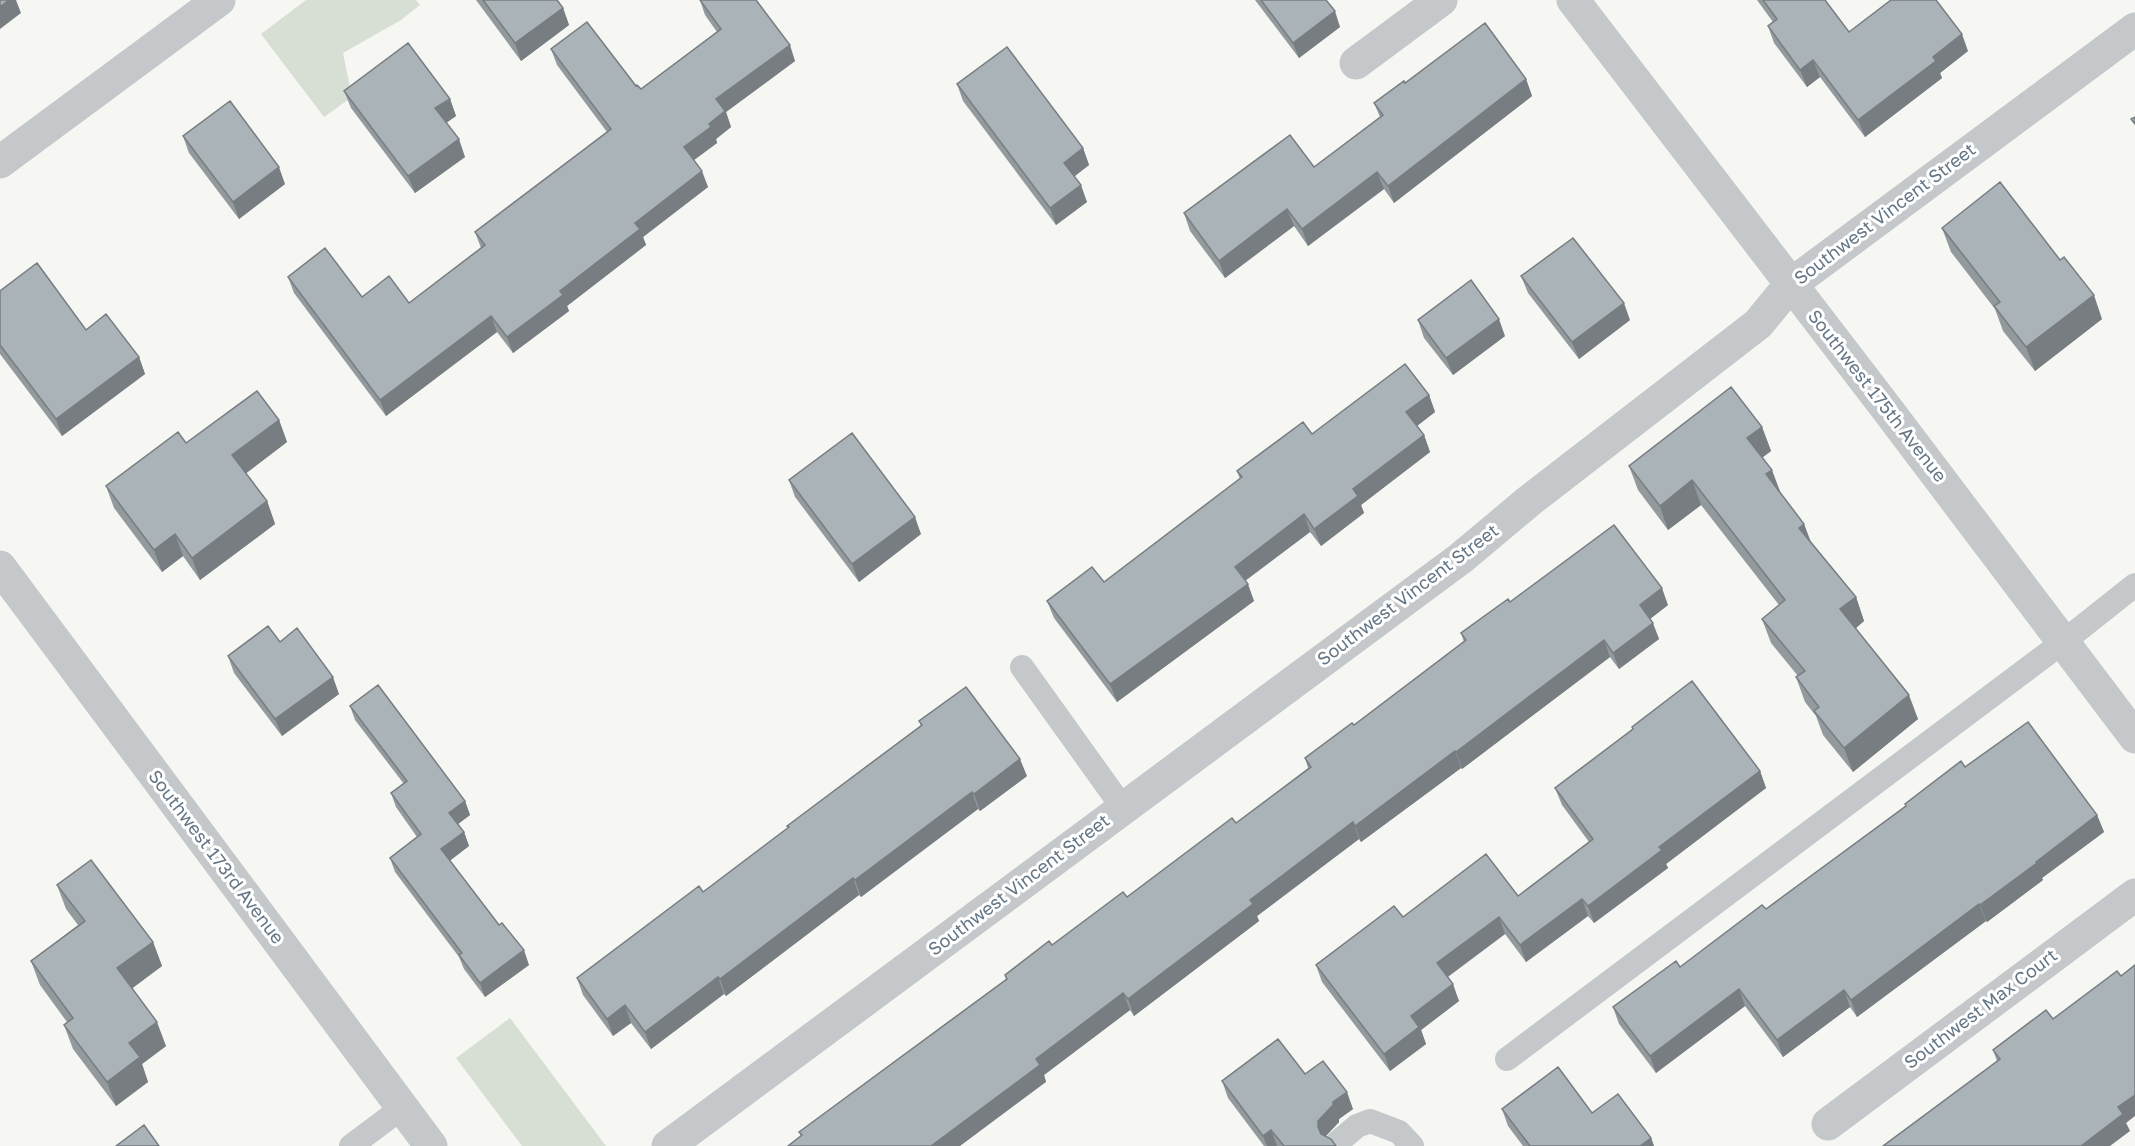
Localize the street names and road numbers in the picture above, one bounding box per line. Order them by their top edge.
street label: Southwest Vincent Street [1789,138,1979,289]
street label: Southwest 175th Avenue [1804,305,1952,486]
street label: Southwest Vincent Street [1312,519,1502,670]
street label: Southwest 173rd Avenue [144,765,289,948]
street label: Southwest Vincent Street [923,809,1113,960]
street label: Southwest Max Court [1900,943,2061,1073]

